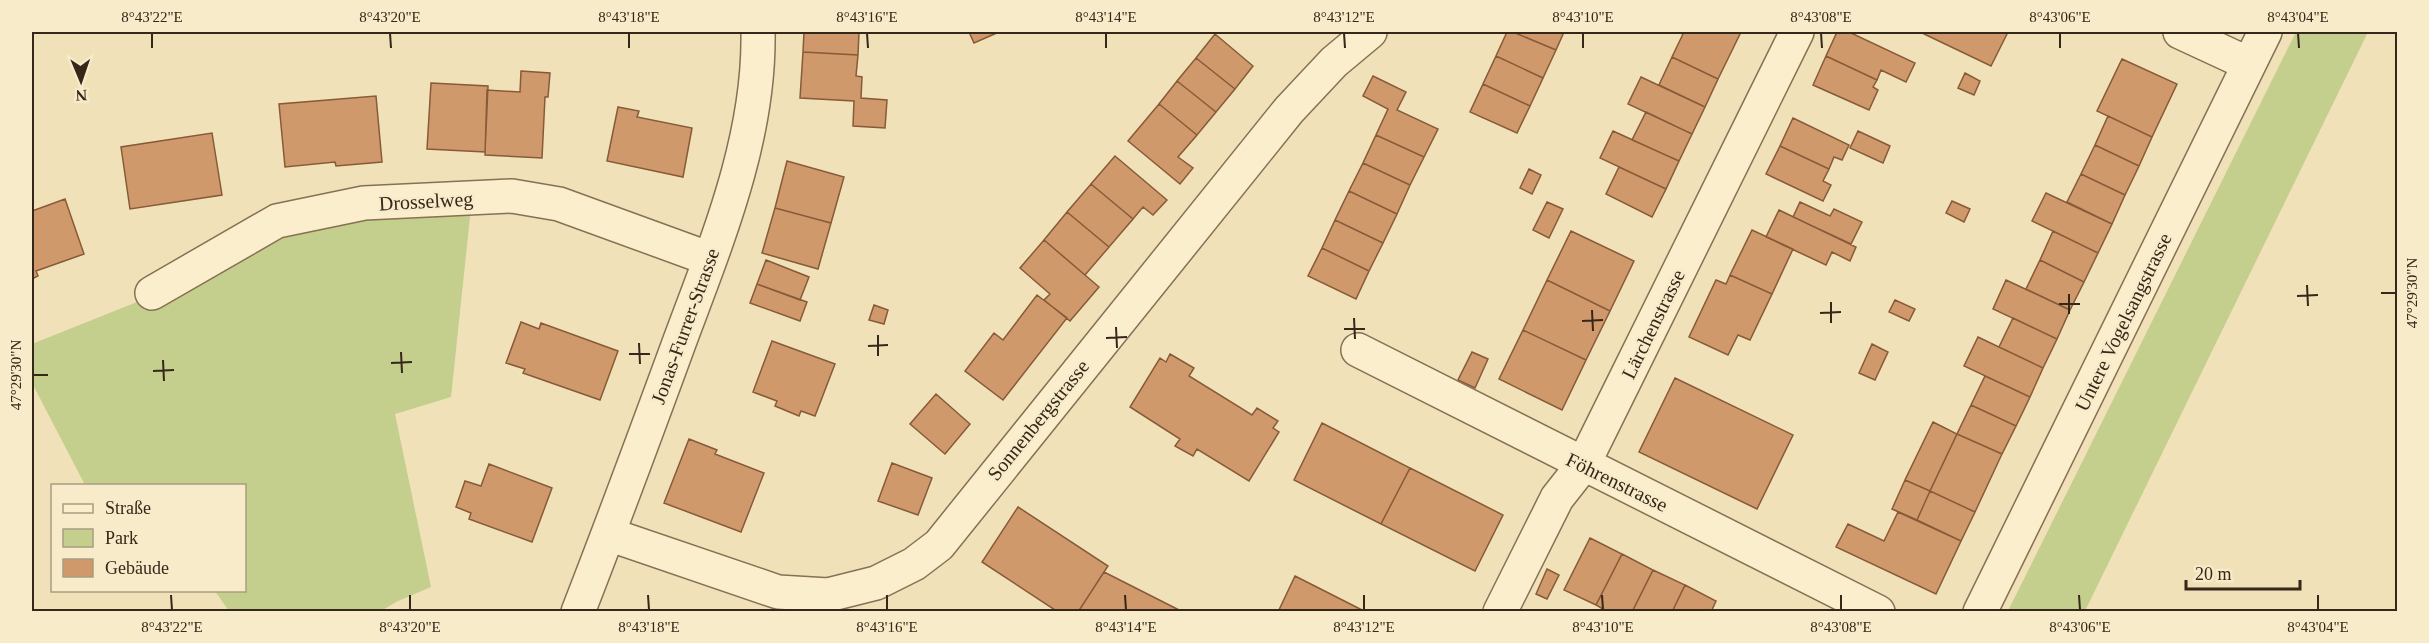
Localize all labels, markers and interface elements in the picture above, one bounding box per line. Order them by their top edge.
text: 8°43'22"E [121,9,183,25]
text: 8°43'20"E [359,9,421,25]
text: 8°43'18"E [598,9,660,25]
text: 8°43'16"E [836,9,898,25]
text: 8°43'14"E [1075,9,1137,25]
text: 8°43'12"E [1313,9,1375,25]
text: 8°43'10"E [1552,9,1614,25]
text: 8°43'08"E [1790,9,1852,25]
text: 8°43'06"E [2029,9,2091,25]
text: 8°43'04"E [2267,9,2329,25]
north arrow [51,51,111,111]
text: N [75,87,88,104]
street label: Drosselweg [378,188,474,215]
street label: Untere Vogelsangstrasse [2070,229,2177,415]
street label: Jonas-Furrer-Strasse [647,245,723,407]
text: 47°29'30"N [2404,258,2420,328]
street label: Lärchenstrasse [1617,266,1689,382]
text: 47°29'30"N [8,340,24,410]
street label: Sonnenbergstrasse [983,355,1094,485]
street label: Föhrenstrasse [1563,448,1671,516]
legend [51,484,246,592]
text: Straße [105,498,151,518]
text: Park [105,528,138,548]
scale bar [2186,553,2300,591]
text: Gebäude [105,558,169,578]
text: 20 m [2195,564,2232,584]
text: 8°43'22"E [141,619,203,635]
text: 8°43'20"E [379,619,441,635]
text: 8°43'18"E [618,619,680,635]
text: 8°43'16"E [856,619,918,635]
text: 8°43'14"E [1095,619,1157,635]
text: 8°43'12"E [1333,619,1395,635]
text: 8°43'10"E [1572,619,1634,635]
text: 8°43'08"E [1810,619,1872,635]
text: 8°43'06"E [2049,619,2111,635]
text: 8°43'04"E [2287,619,2349,635]

